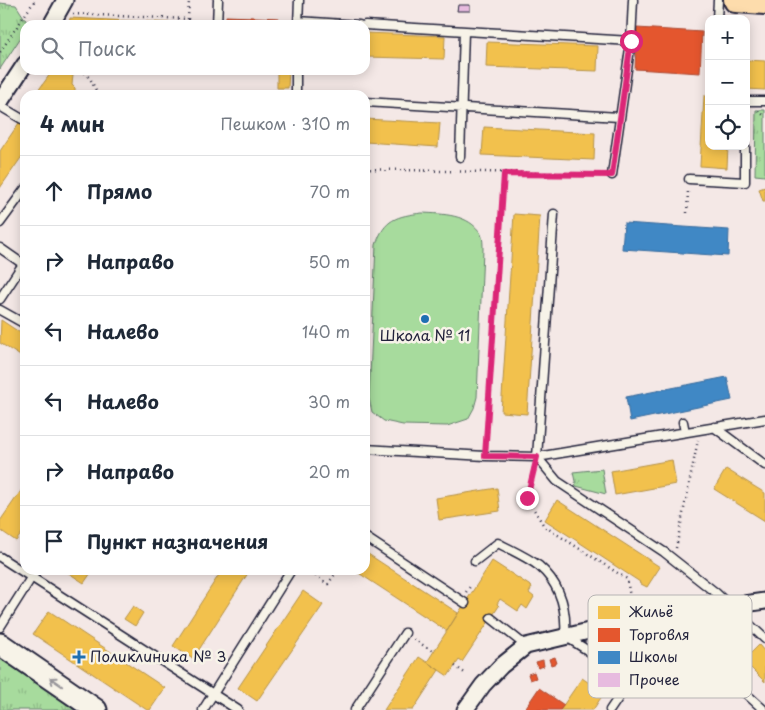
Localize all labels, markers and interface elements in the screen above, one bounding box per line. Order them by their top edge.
map controls [705,15,750,150]
button: + [705,15,750,60]
search box [20,20,370,75]
route start [620,30,643,53]
icon: search [38,34,66,62]
text: Поиск [78,34,136,62]
button: − [705,60,750,105]
button: locate [705,105,750,150]
text: 4 мин [40,107,105,139]
text: Пешком · 310 m [221,111,350,135]
icon: ahead [40,177,68,205]
text: Прямо [87,177,152,205]
text: 70 m [310,179,350,203]
icon: right [40,247,68,275]
text: Направо [87,247,174,275]
text: 50 m [309,249,350,273]
marker: Школа № 11 [419,313,431,325]
icon: left [40,317,68,345]
text: Налево [87,317,159,345]
text: 140 m [302,319,350,343]
place label: Школа № 11 [380,323,470,346]
icon: left [40,387,68,415]
text: Налево [87,387,159,415]
text: 30 m [308,389,350,413]
icon: right [40,457,68,485]
text: Направо [87,457,174,485]
text: 20 m [309,459,350,483]
route end [516,487,539,510]
icon: arrive [40,527,68,555]
text: Пункт назначения [87,527,268,555]
legend [588,595,752,698]
text: Жильё [628,601,673,622]
text: Торговля [629,624,690,645]
place label: Поликлиника № 3 [90,644,226,667]
text: Школы [629,646,678,667]
marker: Поликлиника № 3 [72,650,86,664]
text: Прочее [629,669,680,690]
one-way arrow [49,677,63,687]

